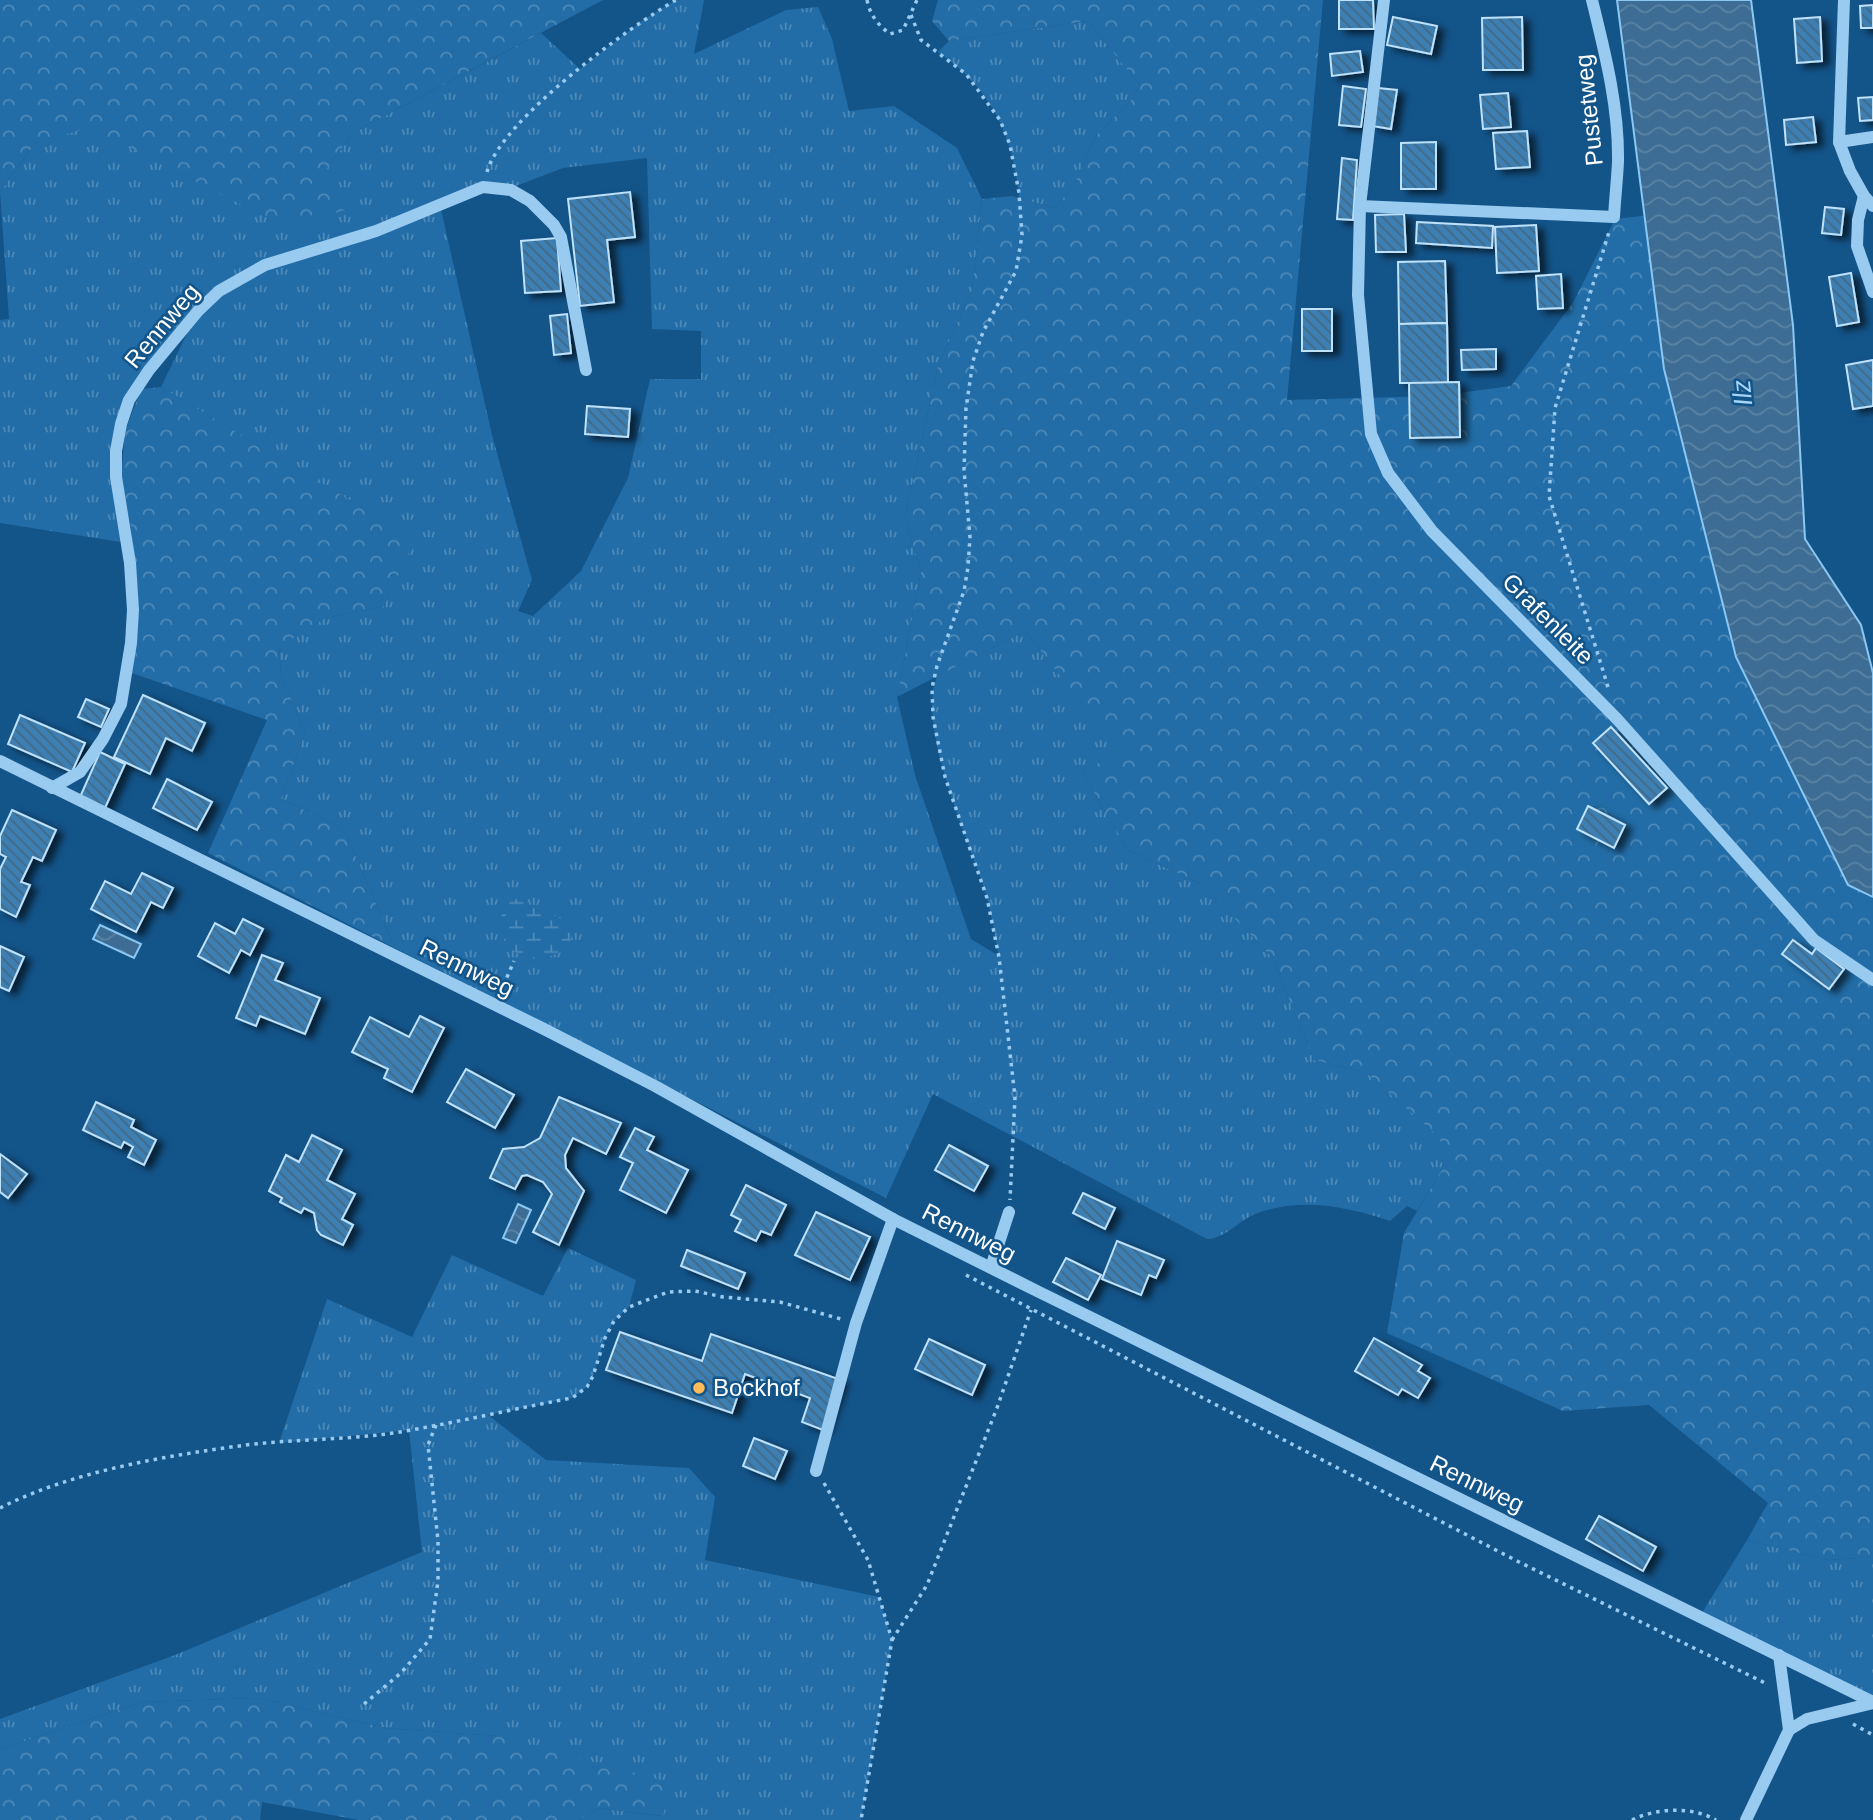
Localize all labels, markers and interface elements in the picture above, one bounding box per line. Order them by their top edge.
street label: Pustetweg [1569,53,1608,167]
street label: Rennweg [119,278,205,373]
water label: Ilz [1726,379,1758,407]
street label: Grafenleite [1497,568,1599,670]
street label: Rennweg [416,933,519,1002]
street label: Rennweg [918,1198,1021,1268]
place label: Bockhof [713,1374,800,1401]
marker: Bockhof [691,1380,707,1396]
street label: Rennweg [1426,1449,1529,1518]

